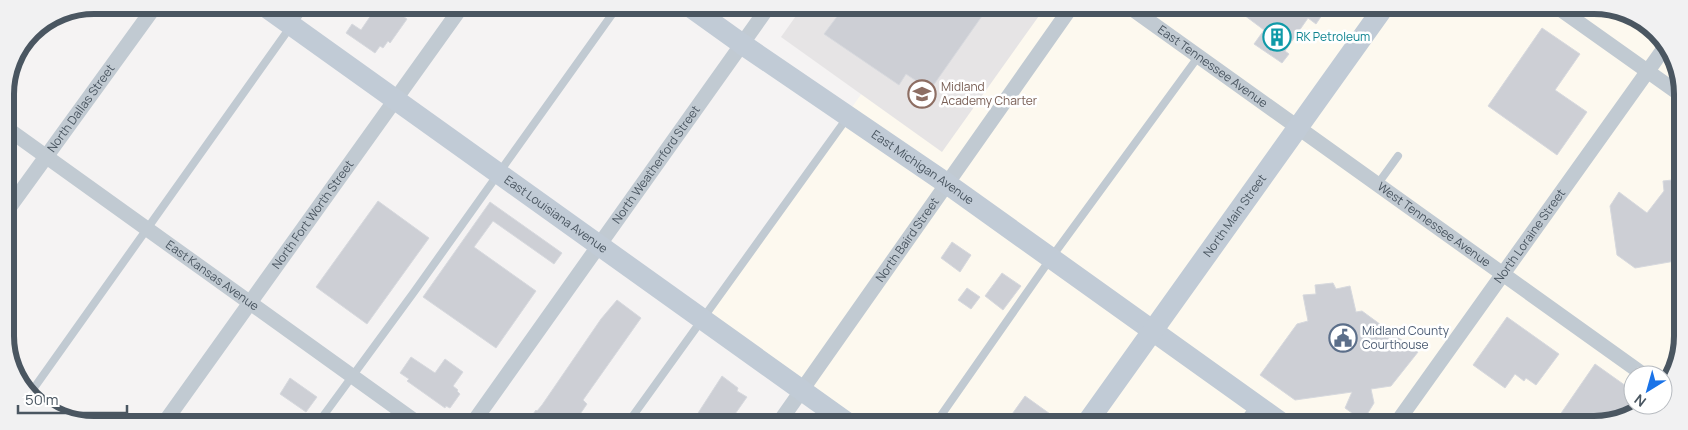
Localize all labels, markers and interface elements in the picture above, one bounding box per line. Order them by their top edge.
street label: East Tennessee Avenue [1154,21,1271,111]
building icon: RK Petroleum [1262,22,1292,52]
place label: RK Petroleum [1296,28,1370,45]
street label: North Dallas Street [43,60,119,156]
place label: Midland Academy Charter [941,78,1038,109]
school or university icon: Midland Academy Charter [907,79,937,109]
street label: North Weatherford Street [608,102,704,227]
street label: East Michigan Avenue [868,126,978,208]
street label: North Fort Worth Street [268,156,357,272]
street label: North Main Street [1199,170,1270,260]
street label: East Louisiana Avenue [501,171,611,257]
street label: West Tennessee Avenue [1374,178,1494,271]
street label: North Loraine Street [1490,185,1569,287]
street label: North Baird Street [871,194,943,285]
street label: East Kansas Avenue [163,236,262,314]
place label: Midland County Courthouse [1362,322,1450,353]
public building icon: Midland County Courthouse [1328,323,1358,353]
north arrow [1623,365,1673,415]
scale bar [18,382,126,414]
text: 50 m [25,389,59,410]
text: N [1630,390,1650,411]

